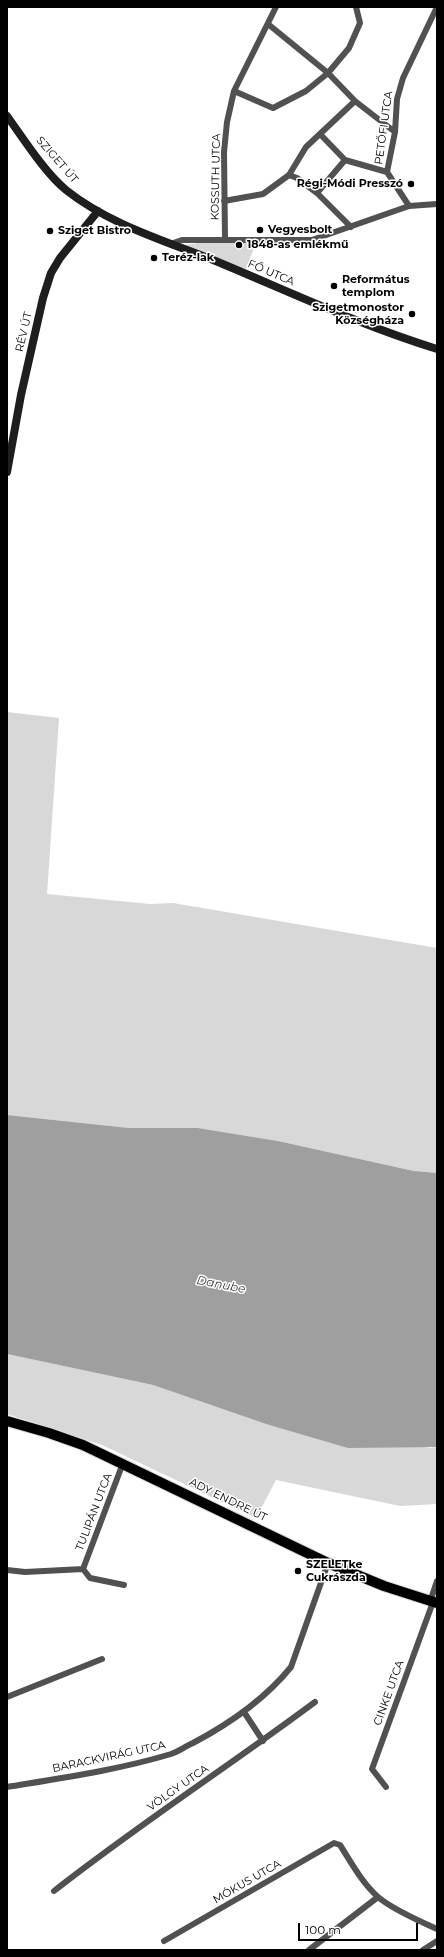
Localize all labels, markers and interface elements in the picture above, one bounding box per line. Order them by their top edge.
street label: PETŐFI UTCA [372,90,396,166]
street label: KOSSUTH UTCA [209,133,223,221]
street label: SZIGET ÚT [33,134,81,186]
place label: Régi-Módi Presszó [297,177,403,191]
marker: Régi-Módi Presszó [406,179,416,189]
place label: Vegyesbolt [268,223,332,237]
place label: Sziget Bistro [58,224,131,238]
marker: Vegyesbolt [255,225,265,235]
marker: Sziget Bistro [45,226,55,236]
place label: 1848-as emlékmű [247,238,349,252]
marker: 1848-as emlékmű [234,240,244,250]
place label: Teréz-lak [162,251,214,265]
marker: Teréz-lak [149,253,159,263]
street label: FŐ UTCA [246,257,296,289]
place label: Református templom [342,273,410,299]
marker: Református templom [329,281,339,291]
place label: Szigetmonostor Községháza [312,301,404,327]
marker: Szigetmonostor Községháza [407,309,417,319]
street label: RÉV ÚT [13,311,35,353]
water label: Danube [195,1273,247,1297]
street label: TULIPÁN UTCA [73,1471,115,1553]
street label: ADY ENDRE ÚT [187,1475,269,1525]
place label: SZELETke Cukrászda [306,1558,366,1584]
marker: SZELETke Cukrászda [293,1566,303,1576]
street label: CINKE UTCA [371,1659,407,1727]
street label: BARACKVIRÁG UTCA [51,1739,167,1775]
street label: VÖLGY UTCA [145,1762,211,1814]
street label: MÓKUS UTCA [211,1857,283,1907]
scale bar [300,1915,420,1941]
text: 100 m [305,1922,341,1937]

